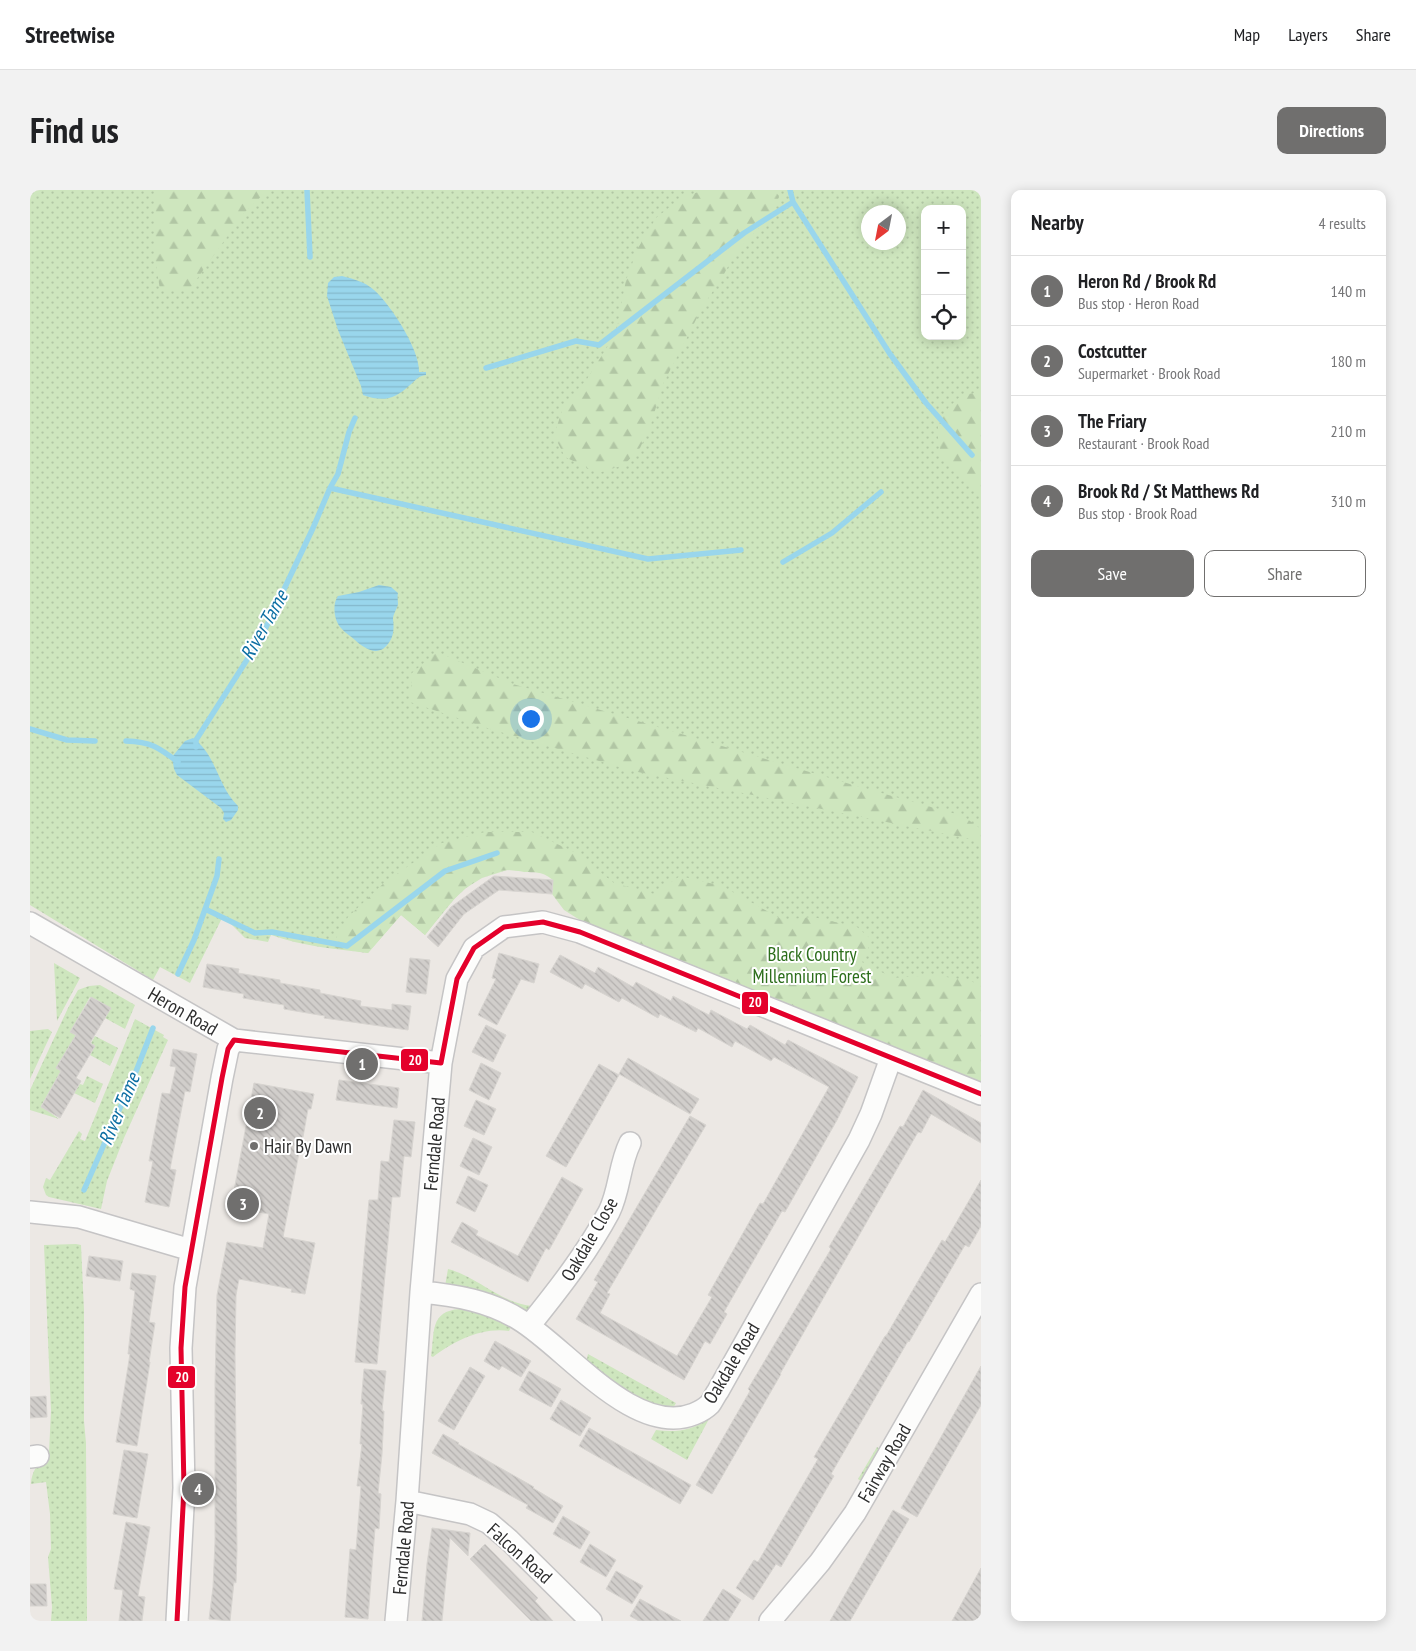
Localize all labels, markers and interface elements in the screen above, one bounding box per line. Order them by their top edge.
text: Streetwise [25,19,115,50]
text: Map [1234,23,1260,46]
text: Layers [1288,23,1328,46]
text: Share [1356,23,1391,46]
text: Find us [30,107,119,153]
button: Directions [1277,107,1386,154]
north arrow [861,205,906,250]
map controls [921,205,966,340]
button: + [921,205,966,250]
text: Nearby [1031,209,1084,236]
text: 4 results [1319,213,1366,233]
button: − [921,250,966,295]
text: Heron Rd / Brook Rd [1078,269,1216,293]
text: 1 [1043,281,1051,301]
text: 140 m [1331,281,1366,301]
text: Bus stop · Heron Road [1078,293,1199,313]
button: locate [921,295,966,340]
text: Costcutter [1078,339,1147,363]
text: 2 [1043,351,1051,371]
text: 180 m [1331,351,1366,371]
text: Supermarket · Brook Road [1078,363,1220,383]
text: The Friary [1078,409,1146,433]
text: 3 [1043,421,1051,441]
text: 210 m [1331,421,1366,441]
text: Restaurant · Brook Road [1078,433,1209,453]
text: Brook Rd / St Matthews Rd [1078,479,1259,503]
text: 4 [1043,491,1051,511]
text: 310 m [1331,491,1366,511]
text: Bus stop · Brook Road [1078,503,1197,523]
button: Save [1031,550,1194,597]
button: Share [1204,550,1366,597]
water label: River Tame [234,584,295,664]
your location [518,706,544,732]
park label: Black Country Millennium Forest [752,942,872,988]
street label: Heron Road [144,982,222,1040]
line badge: 20 [741,991,769,1015]
text: 20 [748,993,762,1011]
pin: 1 [346,1045,378,1083]
line badge: 20 [400,1048,429,1072]
text: 20 [408,1051,422,1069]
water label: River Tame [92,1067,146,1149]
pin: 2 [244,1094,276,1132]
street label: Ferndale Road [418,1096,450,1192]
place label: Hair By Dawn [264,1134,352,1158]
marker: Hair By Dawn [248,1140,260,1152]
pin: 3 [227,1185,259,1223]
street label: Oakdale Close [555,1193,623,1285]
street label: Oakdale Road [698,1318,764,1408]
line badge: 20 [167,1365,196,1389]
text: 20 [175,1368,189,1386]
street label: Fairway Road [852,1419,916,1507]
pin: 4 [182,1470,214,1508]
street label: Ferndale Road [387,1500,419,1596]
street label: Falcon Road [483,1518,557,1588]

